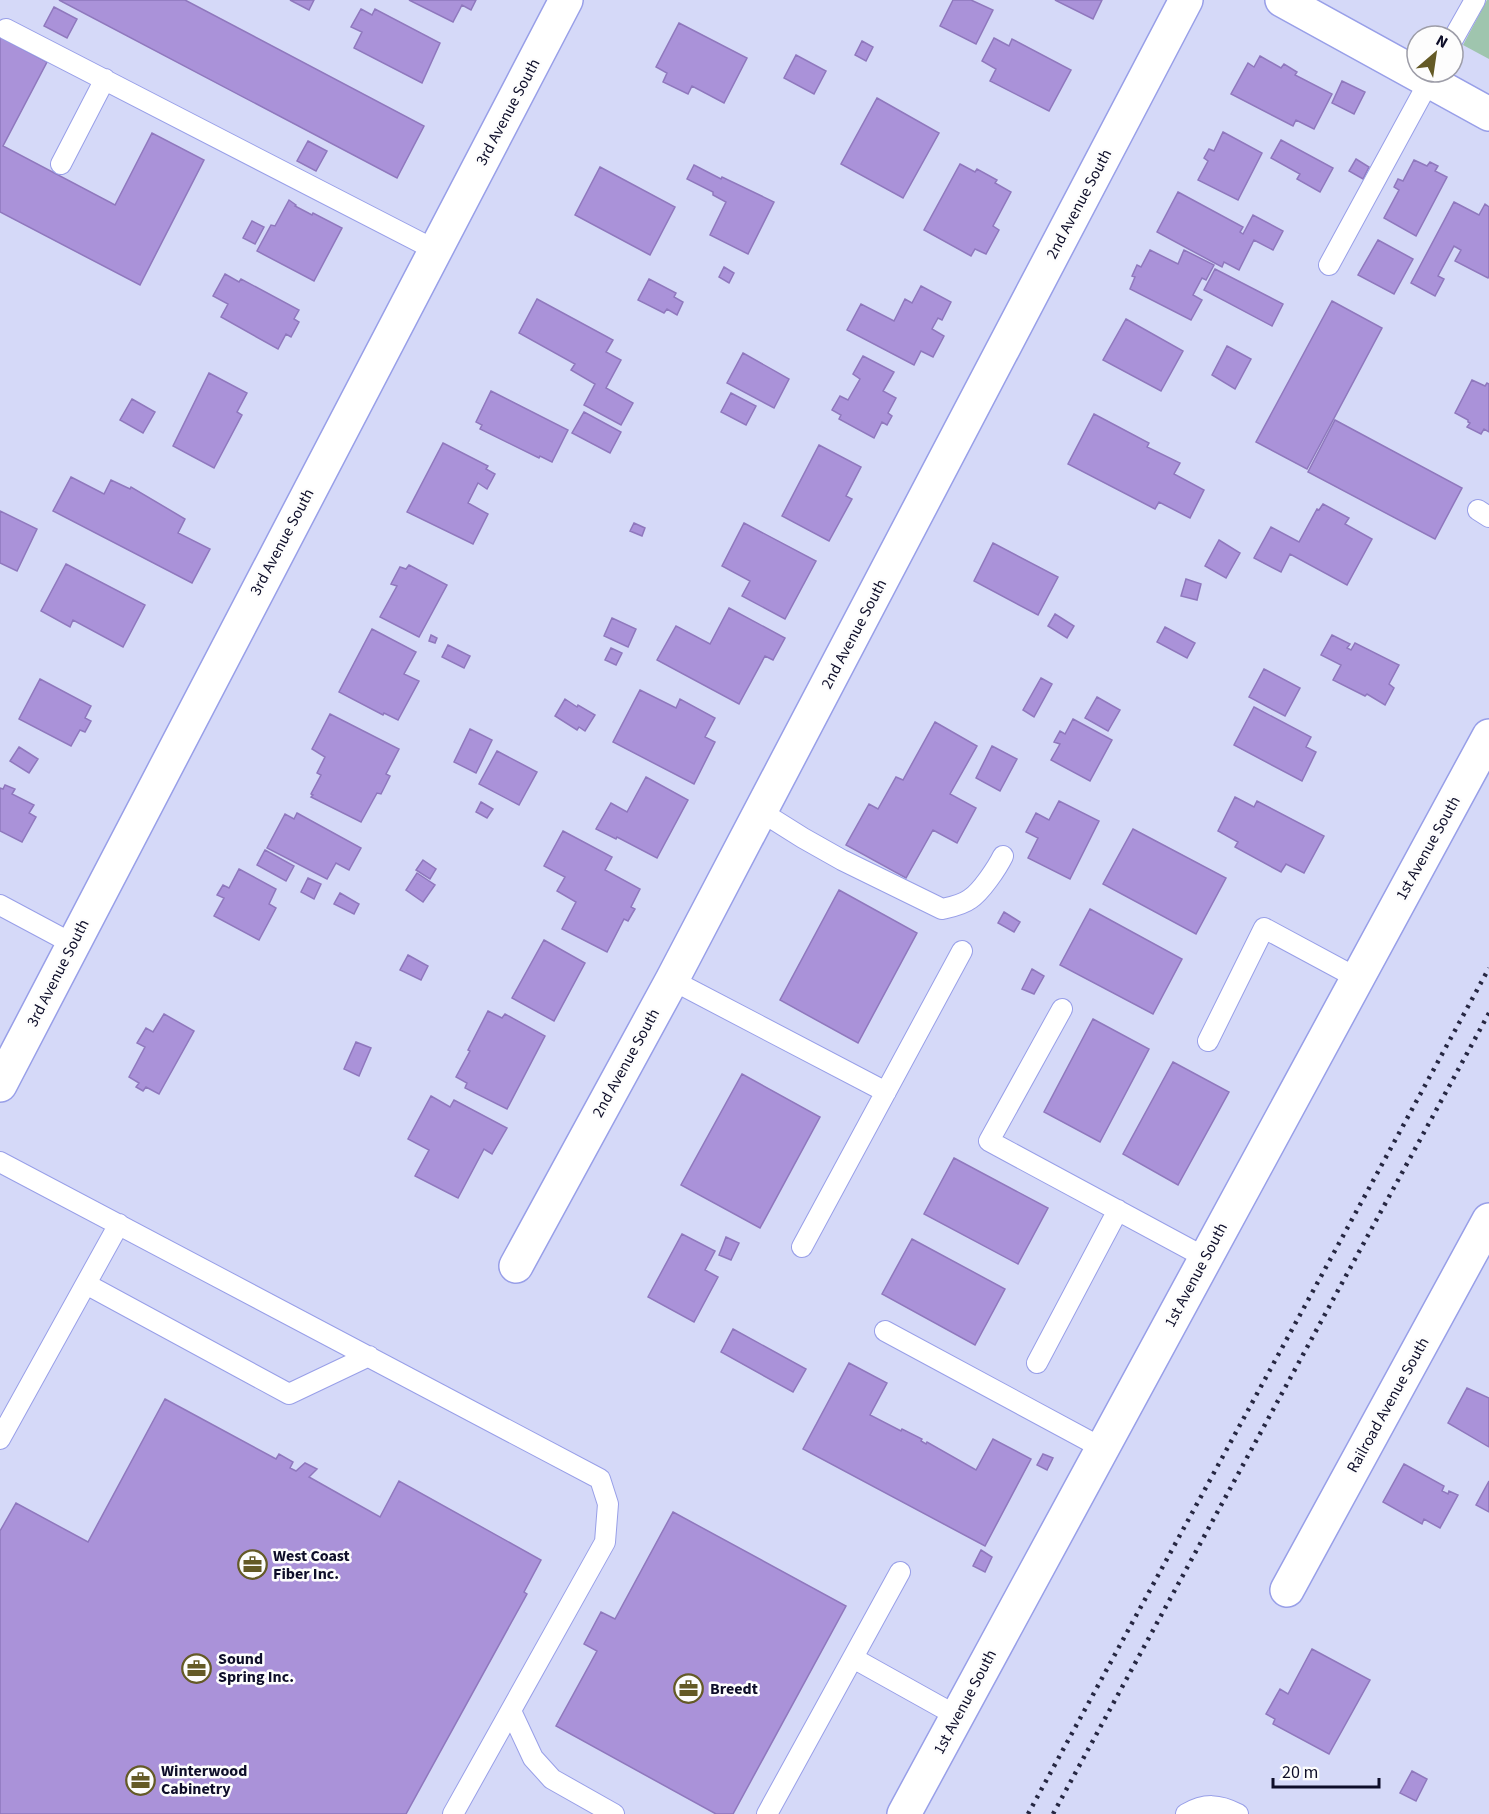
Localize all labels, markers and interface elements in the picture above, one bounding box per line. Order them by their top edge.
north arrow [1405,24,1465,84]
text: N [1432,30,1452,54]
street label: 3rd Avenue South [471,55,545,169]
street label: 2nd Avenue South [1041,145,1117,263]
street label: 3rd Avenue South [245,485,319,599]
street label: 2nd Avenue South [816,575,892,693]
street label: 1st Avenue South [1390,792,1466,904]
street label: 3rd Avenue South [21,915,95,1031]
street label: 2nd Avenue South [587,1005,665,1121]
street label: 1st Avenue South [1159,1219,1233,1331]
street label: Railroad Avenue South [1342,1333,1434,1477]
place label: West Coast Fiber Inc. [273,1545,350,1585]
office icon: West Coast Fiber Inc. [236,1549,268,1581]
street label: 1st Avenue South [928,1646,1002,1758]
place label: Sound Spring Inc. [218,1648,294,1688]
office icon: Sound Spring Inc. [181,1652,213,1684]
office icon: Breedt [673,1673,705,1705]
place label: Breedt [710,1678,758,1700]
scale bar [1273,1751,1380,1789]
place label: Winterwood Cabinetry [161,1760,247,1800]
text: 20 m [1282,1760,1318,1785]
office icon: Winterwood Cabinetry [124,1764,156,1796]

